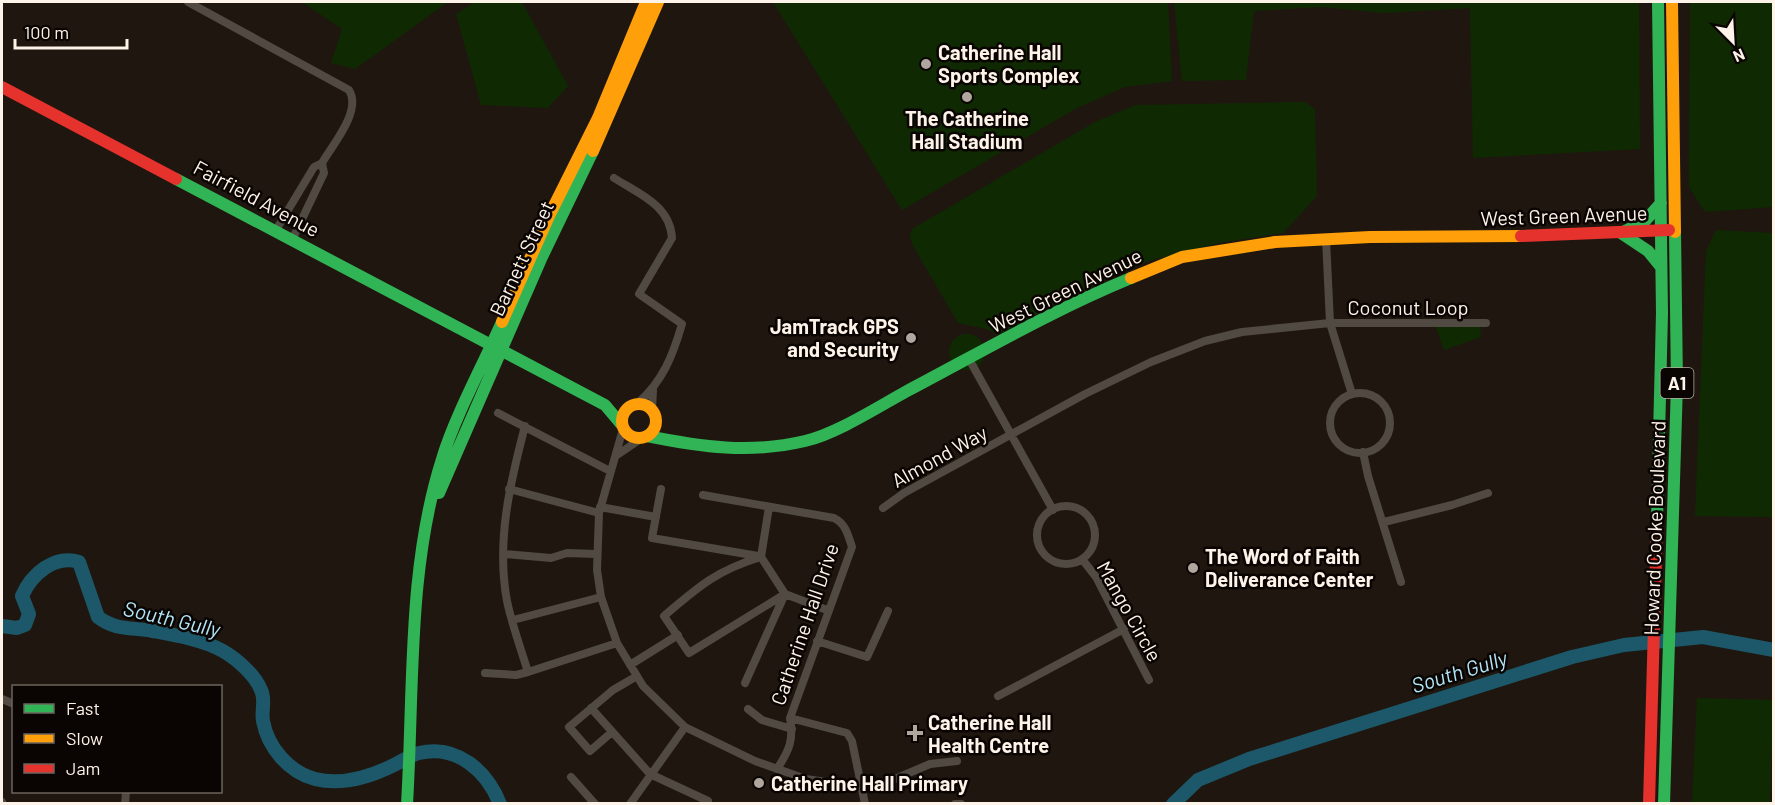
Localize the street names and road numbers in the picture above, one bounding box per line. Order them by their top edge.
street label: Fairfield Avenue [190,155,324,241]
street label: Barnett Street [484,197,558,319]
street label: West Green Avenue [1480,200,1648,230]
street label: West Green Avenue [985,243,1145,337]
street label: Coconut Loop [1347,295,1469,319]
road number: A1 [1660,368,1694,398]
street label: Almond Way [887,420,991,492]
street label: Howard Cooke Boulevard [1638,420,1670,636]
street label: Catherine Hall Drive [765,540,843,708]
street label: Mango Circle [1093,557,1167,665]

